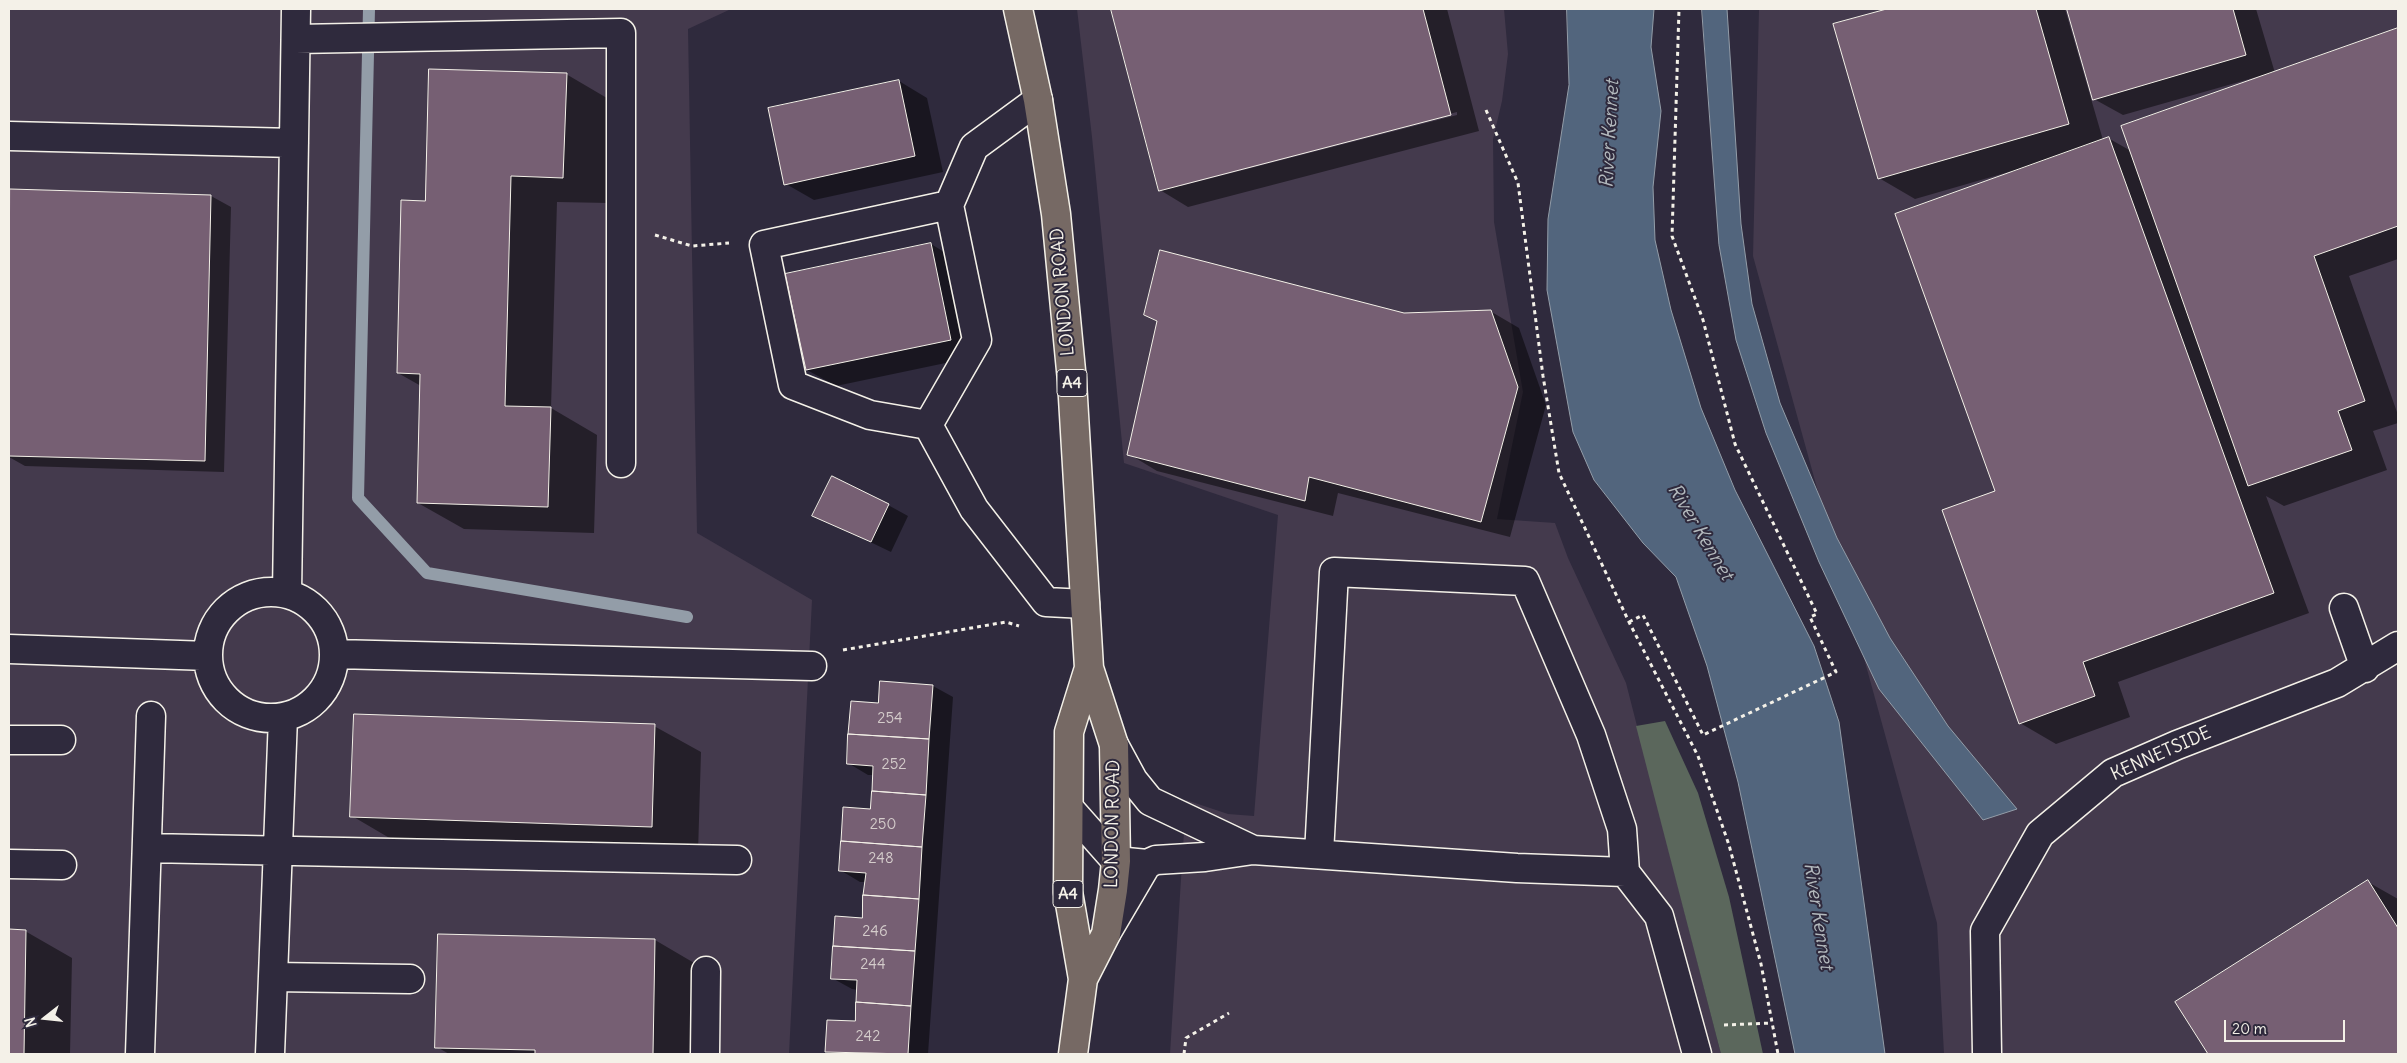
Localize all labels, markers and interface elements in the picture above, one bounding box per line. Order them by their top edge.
water label: River Kennet [1596,79,1624,189]
street label: LONDON ROAD [1047,227,1079,357]
road number: A4 [1057,369,1087,396]
water label: River Kennet [1662,480,1738,584]
house number: 254 [877,710,903,728]
street label: KENNETSIDE [2107,722,2215,786]
house number: 252 [881,756,907,774]
street label: LONDON ROAD [1101,760,1125,888]
house number: 250 [870,816,896,834]
house number: 248 [868,850,894,868]
water label: River Kennet [1798,861,1838,971]
road number: A4 [1053,881,1083,908]
house number: 246 [862,923,888,941]
house number: 244 [860,956,886,974]
north arrow [20,993,70,1043]
scale bar [2227,1010,2348,1042]
text: N [21,1015,41,1029]
text: 20 m [2232,1019,2267,1038]
house number: 242 [856,1028,880,1046]

